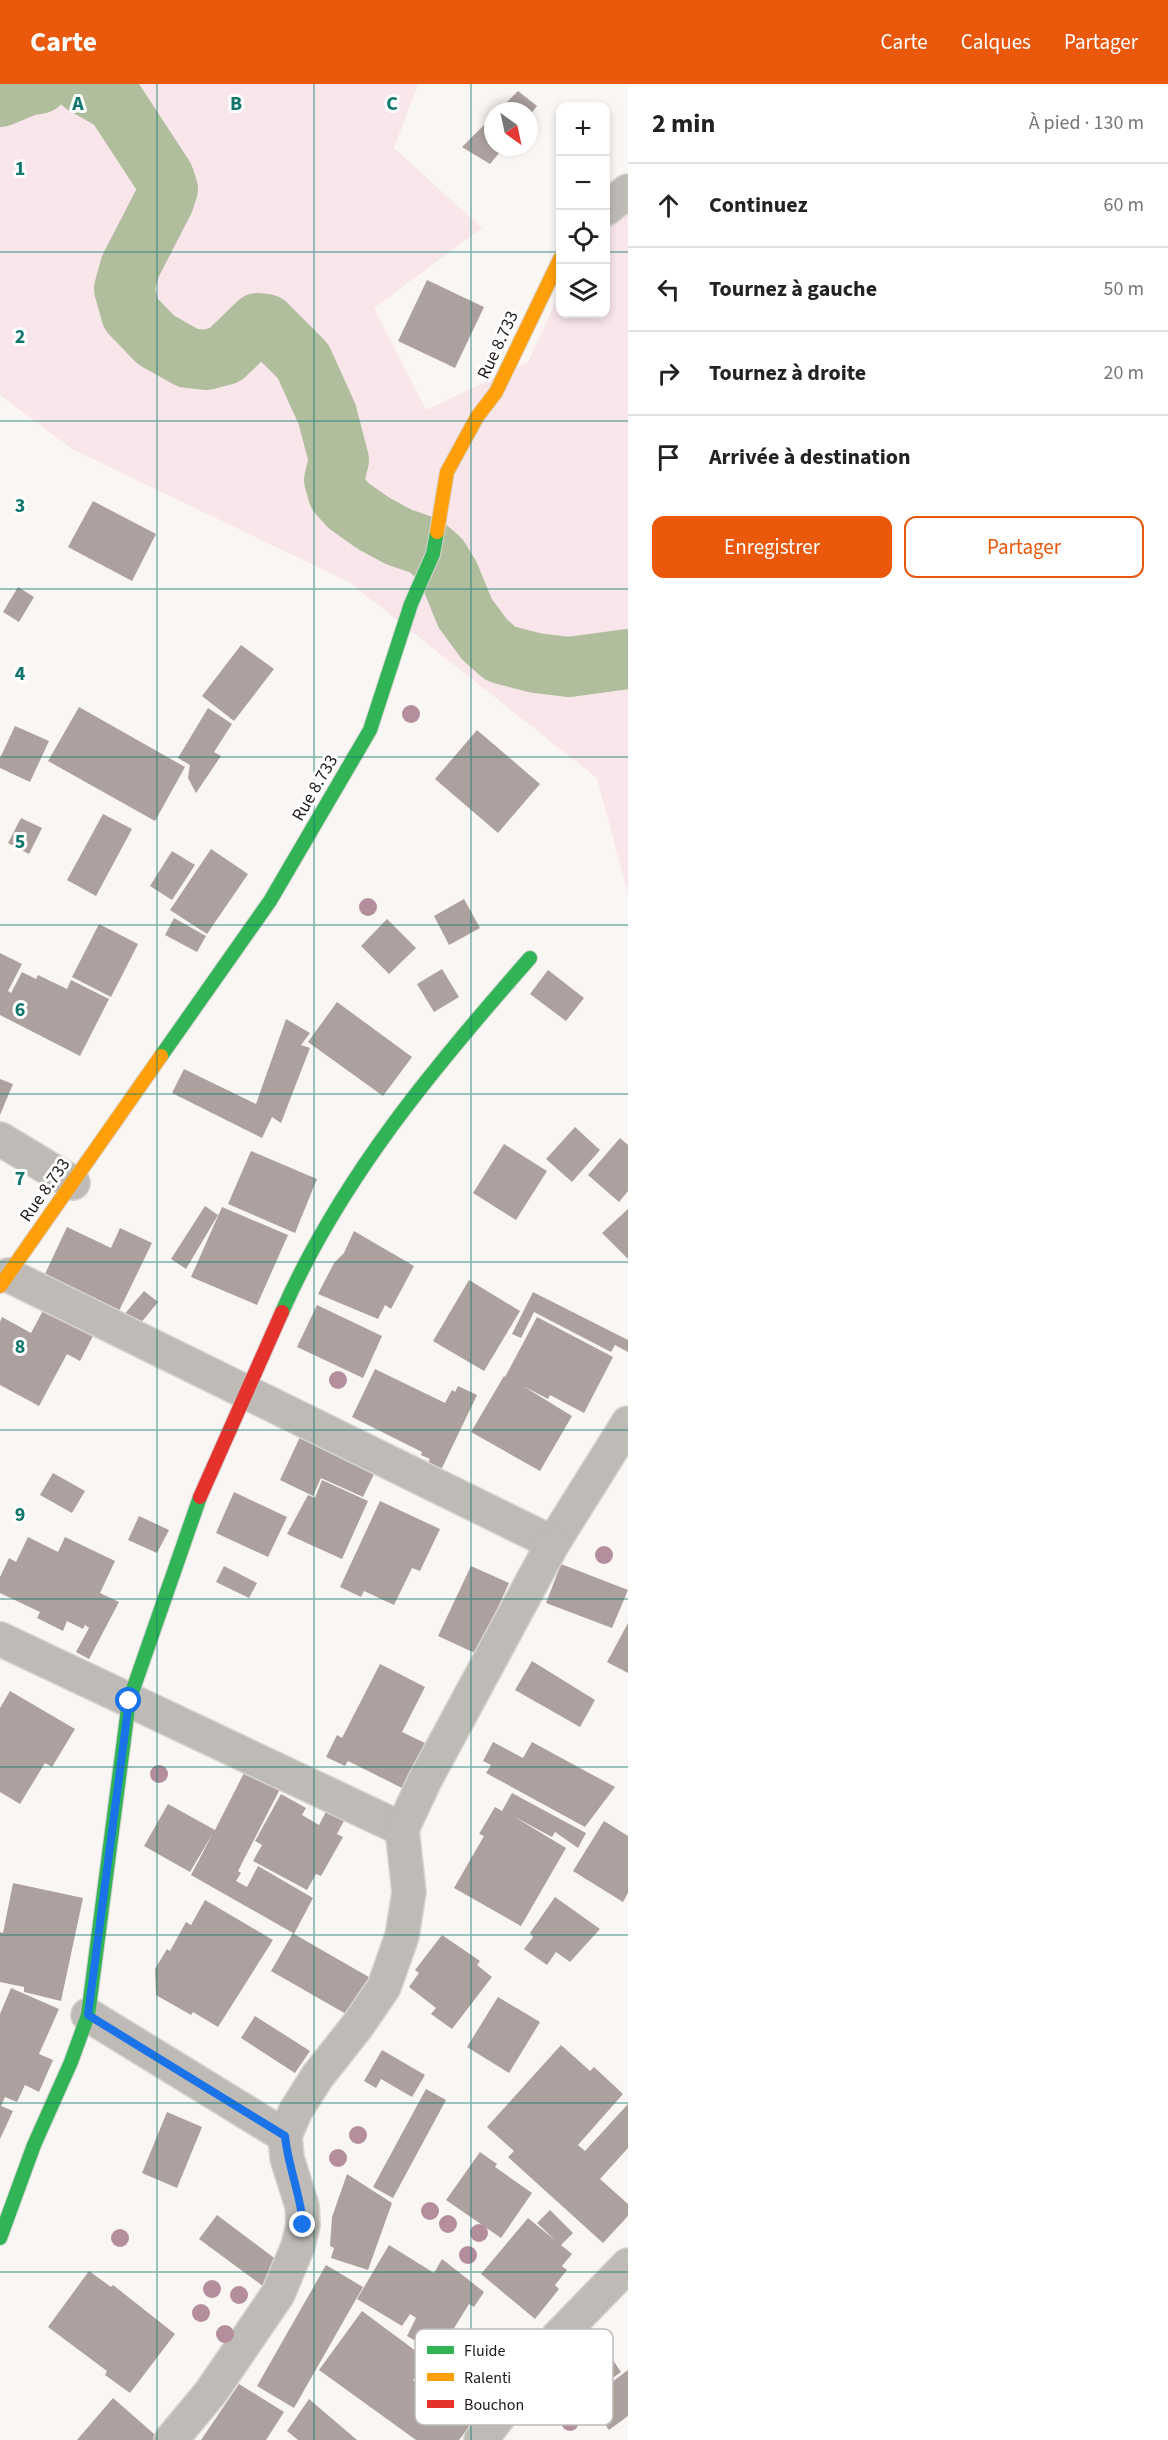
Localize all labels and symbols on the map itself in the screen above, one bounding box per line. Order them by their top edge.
text: A [71,90,84,118]
text: B [230,90,242,118]
text: C [386,90,398,118]
north arrow [484,102,538,156]
text: 1 [15,155,25,183]
street label: Rue 8.733 [471,307,525,383]
text: 2 [15,323,25,351]
text: 3 [15,492,25,520]
text: 4 [15,660,26,688]
street label: Rue 8.733 [286,750,344,826]
text: 5 [15,828,25,856]
text: 6 [15,996,25,1024]
street label: Rue 8.733 [15,1154,75,1226]
text: 8 [15,1333,25,1361]
text: 9 [15,1501,25,1529]
route start [115,1687,141,1713]
route end [289,2211,315,2237]
legend [415,2329,613,2425]
text: Fluide [464,2340,506,2362]
text: Ralenti [464,2367,511,2389]
text: Bouchon [464,2394,524,2416]

